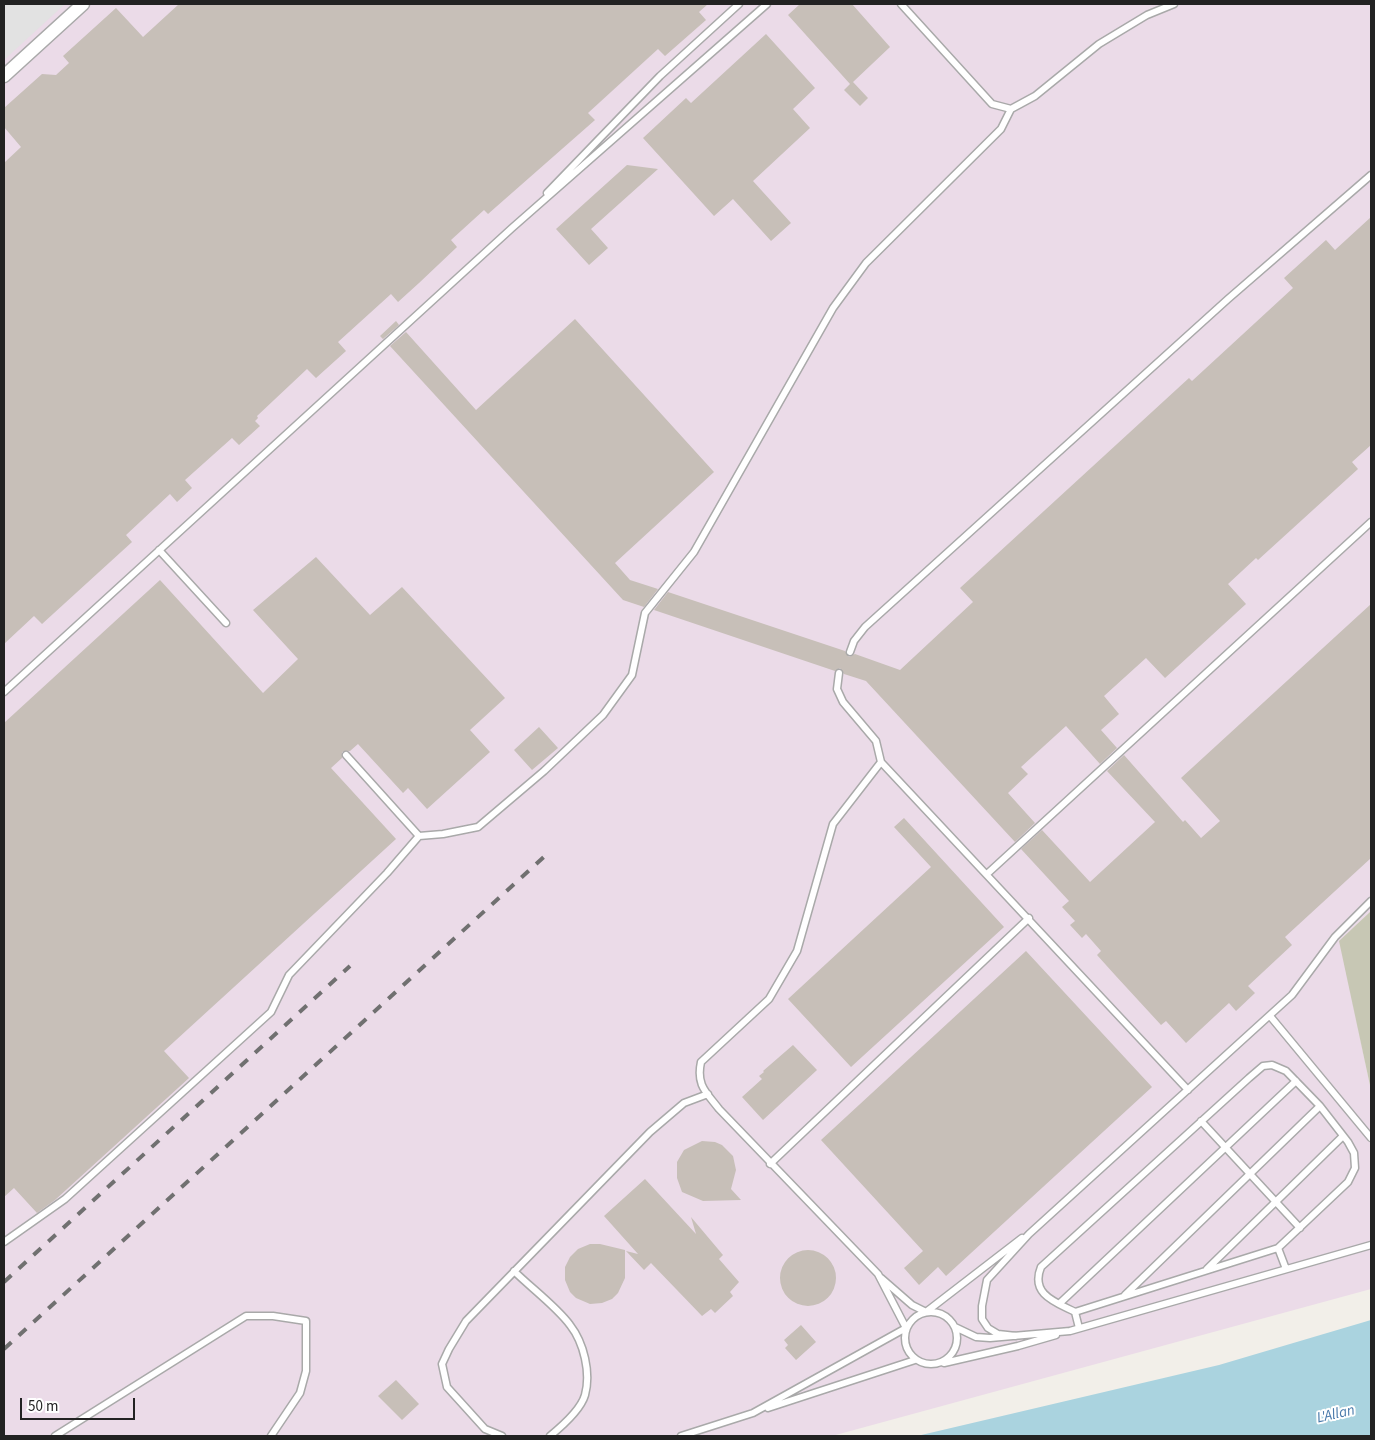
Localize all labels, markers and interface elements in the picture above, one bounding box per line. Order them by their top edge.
scale bar [22,1388,138,1420]
text: 50 m [28,1396,58,1417]
water label: L'Allan [1315,1402,1357,1428]

